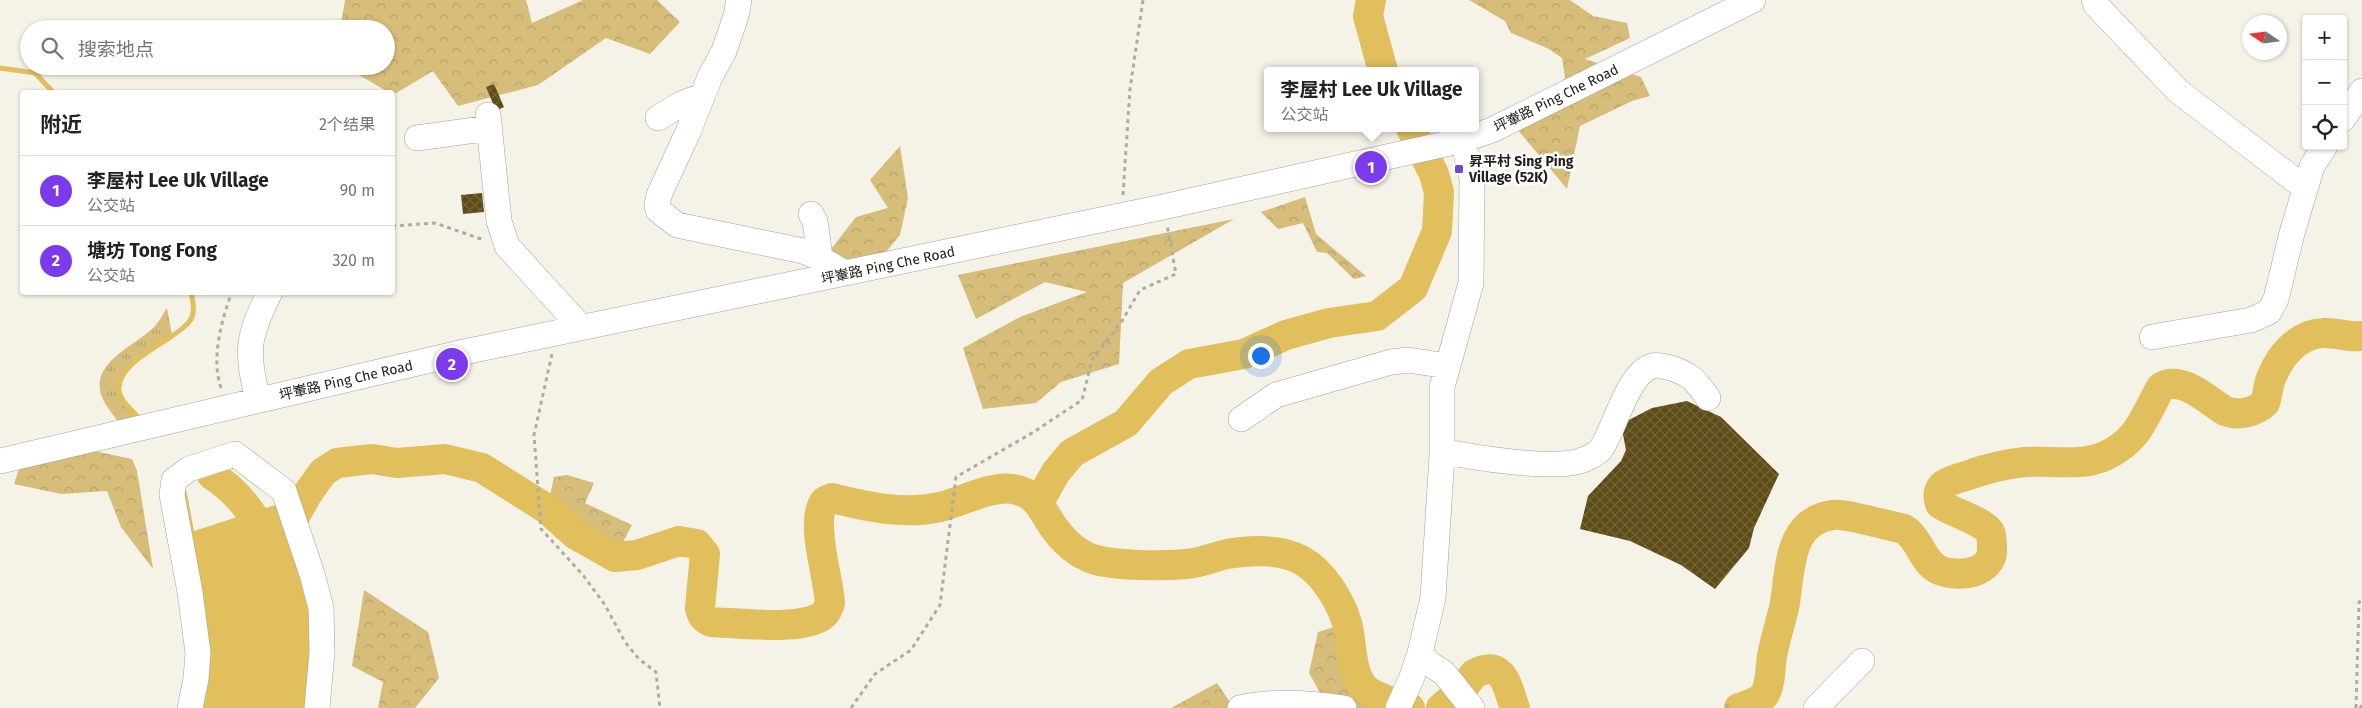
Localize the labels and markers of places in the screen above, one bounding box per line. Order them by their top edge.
pin: 1 [1355,148,1387,186]
place label: 昇平村 Sing Ping Village (52K) [1468,153,1574,186]
marker: 昇平村 Sing Ping Village (52K) [1453,163,1465,175]
pin: 2 [436,345,468,383]

